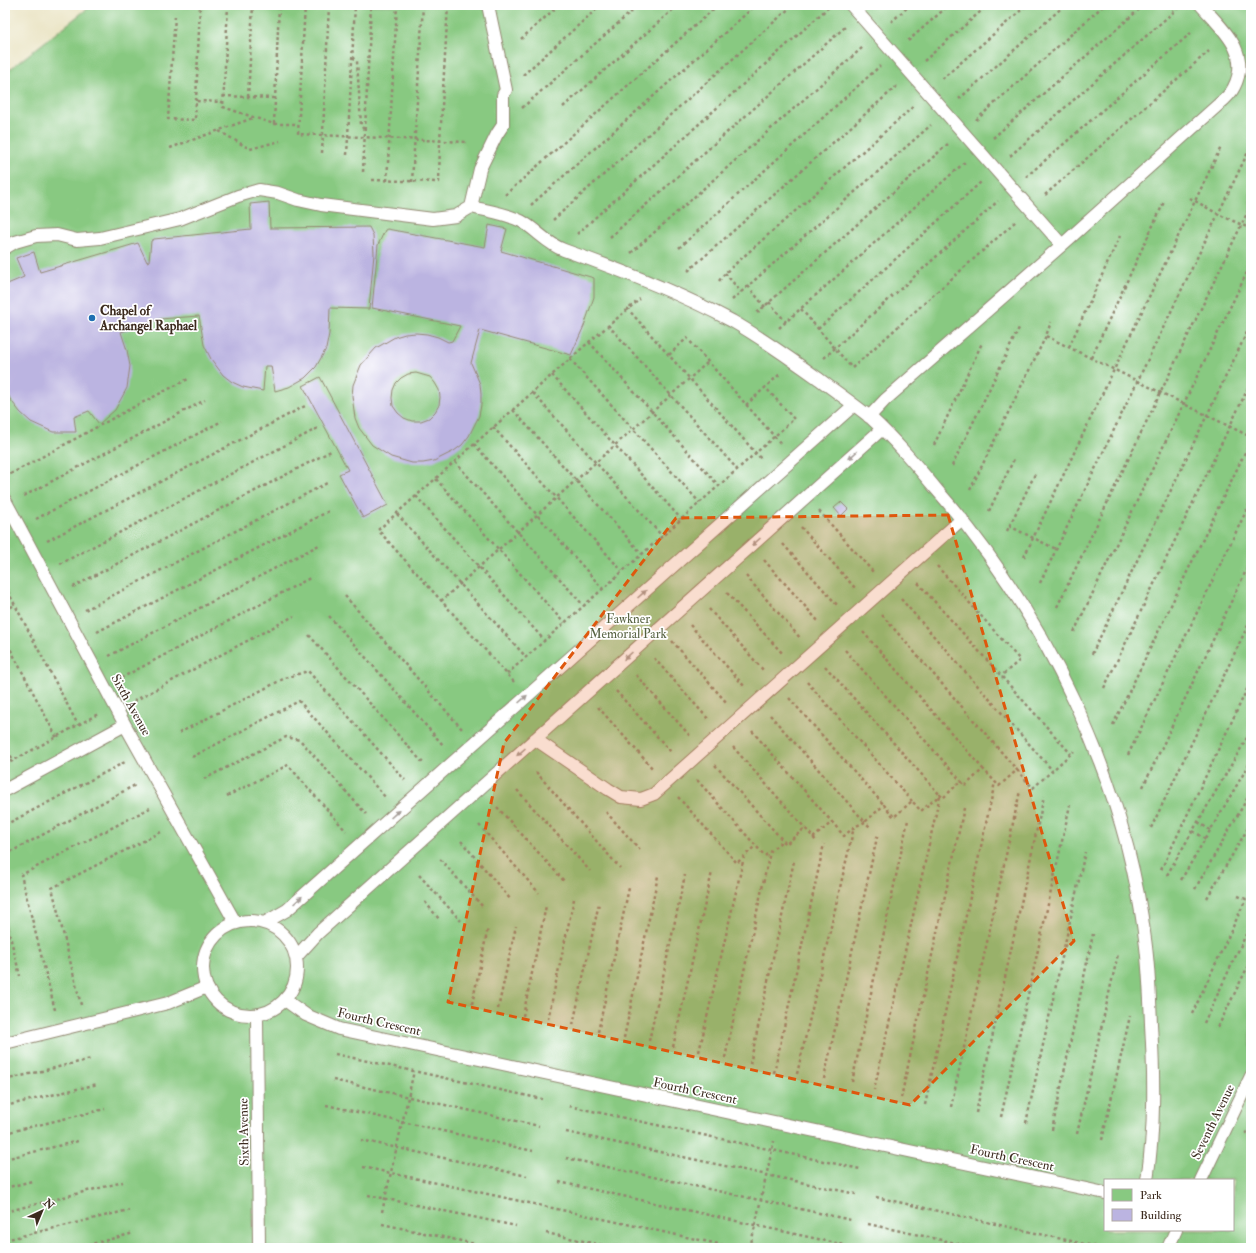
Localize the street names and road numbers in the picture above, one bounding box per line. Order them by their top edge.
street label: Sixth Avenue [108,671,155,739]
street label: Fourth Crescent [336,1005,422,1039]
street label: Fourth Crescent [652,1074,738,1108]
street label: Seventh Avenue [1188,1081,1238,1162]
street label: Sixth Avenue [235,1097,253,1166]
street label: Fourth Crescent [969,1141,1055,1175]

